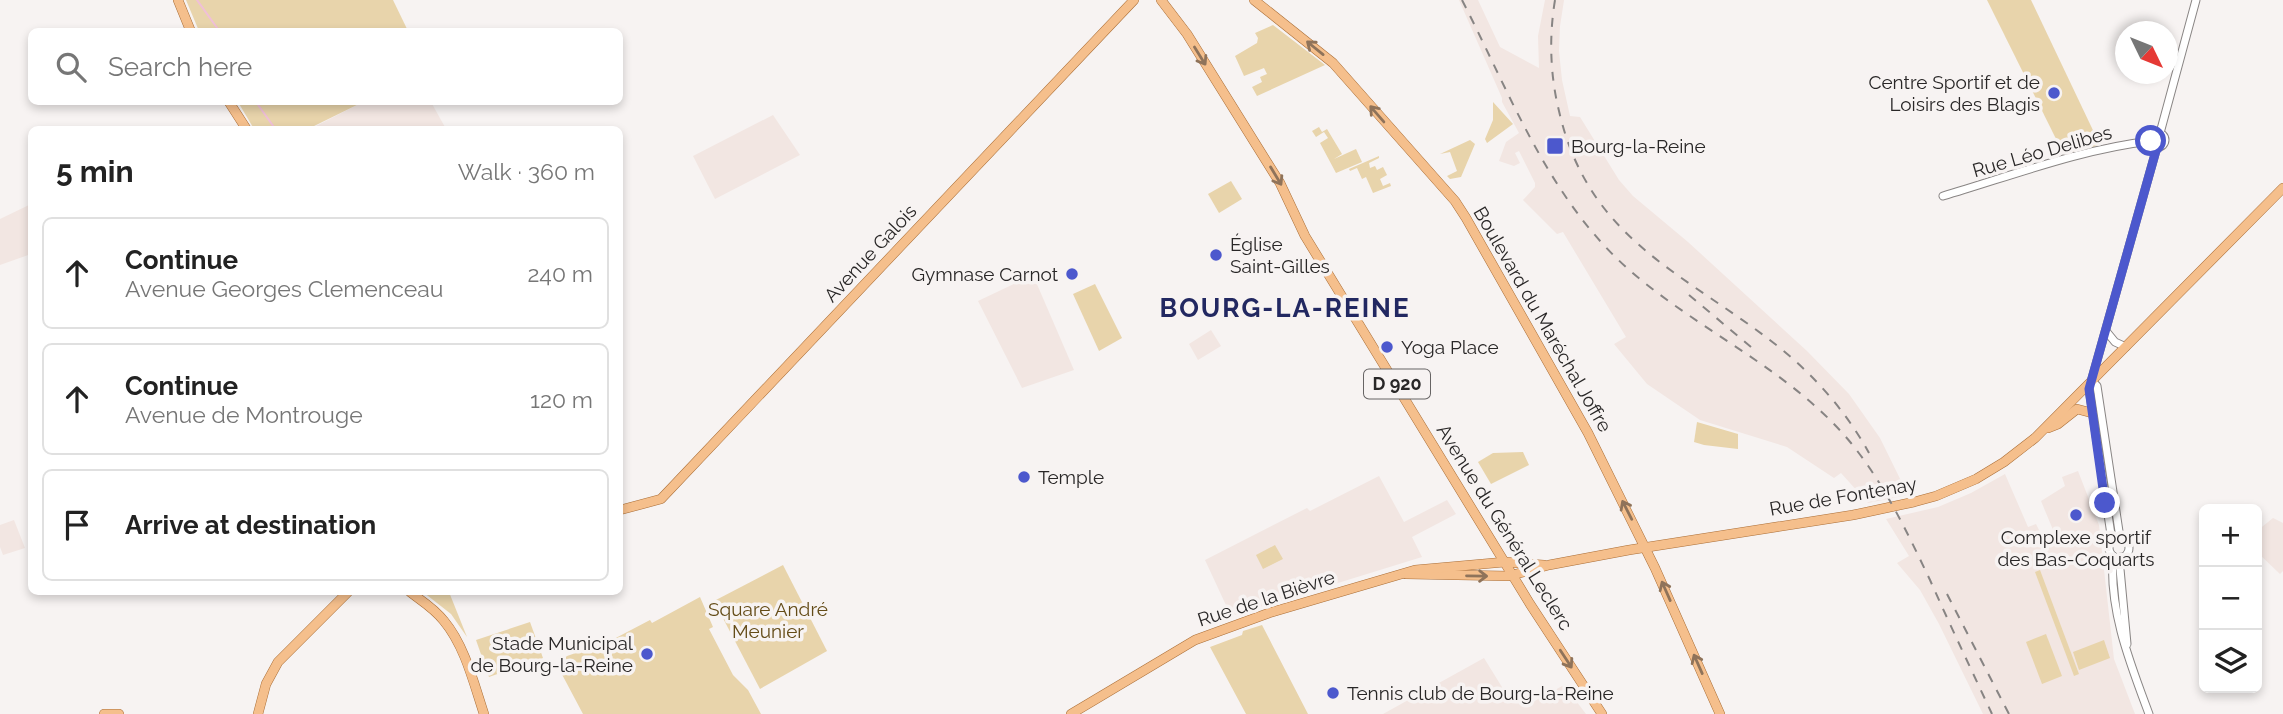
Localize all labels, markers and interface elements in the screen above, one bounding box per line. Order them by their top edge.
north arrow [2115,21,2178,84]
search box [28,28,623,105]
one-way arrow [1307,41,1325,56]
one-way arrow [1194,45,1208,65]
icon: search [52,48,90,86]
text: Search here [108,52,252,82]
place label: Centre Sportif et de Loisirs des Blagis [1868,71,2040,115]
marker: Centre Sportif et de Loisirs des Blagis [2046,85,2062,101]
one-way arrow [1369,106,1385,124]
street label: Rue Léo Delibes [1970,121,2114,181]
route start [2135,125,2166,156]
place label: Bourg-la-Reine [1571,135,1706,157]
marker: Bourg-la-Reine [1545,136,1565,156]
text: 5 min [56,154,134,189]
text: Walk · 360 m [458,158,595,185]
one-way arrow [1269,165,1283,185]
street label: Avenue Galois [819,200,921,306]
street label: Boulevard du Maréchal Joffre [1469,202,1617,436]
place label: Église Saint-Gilles [1230,233,1330,277]
text: Continue [125,245,238,275]
marker: Église Saint-Gilles [1208,247,1224,263]
icon: ahead [58,254,96,292]
text: 240 m [527,260,593,287]
place label: Gymnase Carnot [912,263,1059,285]
marker: Gymnase Carnot [1064,266,1080,282]
text: Avenue Georges Clemenceau [125,275,443,302]
district label: BOURG-LA-REINE [1159,293,1411,323]
place label: Yoga Place [1401,336,1499,358]
marker: Yoga Place [1379,339,1395,355]
road number: D 920 [1364,370,1430,398]
text: Continue [125,371,238,401]
icon: ahead [58,380,96,418]
text: 120 m [530,386,593,413]
text: Avenue de Montrouge [125,401,363,428]
street label: Avenue du Général Leclerc [1432,420,1578,634]
place label: Temple [1038,466,1104,488]
marker: Temple [1016,469,1032,485]
street label: Rue de Fontenay [1768,472,1918,520]
route end [2089,487,2120,518]
one-way arrow [1619,500,1633,521]
map controls [2199,504,2262,693]
button: + [2199,504,2262,567]
icon: arrive [58,506,96,544]
marker: Complexe sportif des Bas-Coquarts [2068,507,2084,523]
text: Arrive at destination [125,510,376,540]
place label: Complexe sportif des Bas-Coquarts [1997,526,2155,570]
street label: Rue de la Bièvre [1195,565,1337,631]
button: − [2199,567,2262,630]
one-way arrow [1465,569,1488,583]
one-way arrow [1659,581,1672,602]
park label: Square André Meunier [708,598,828,642]
button: layers [2199,630,2262,693]
place label: Stade Municipal de Bourg-la-Reine [471,632,634,676]
marker: Stade Municipal de Bourg-la-Reine [639,646,655,662]
one-way arrow [1559,649,1573,668]
one-way arrow [1691,653,1704,675]
place label: Tennis club de Bourg-la-Reine [1347,682,1614,704]
marker: Tennis club de Bourg-la-Reine [1325,685,1341,701]

